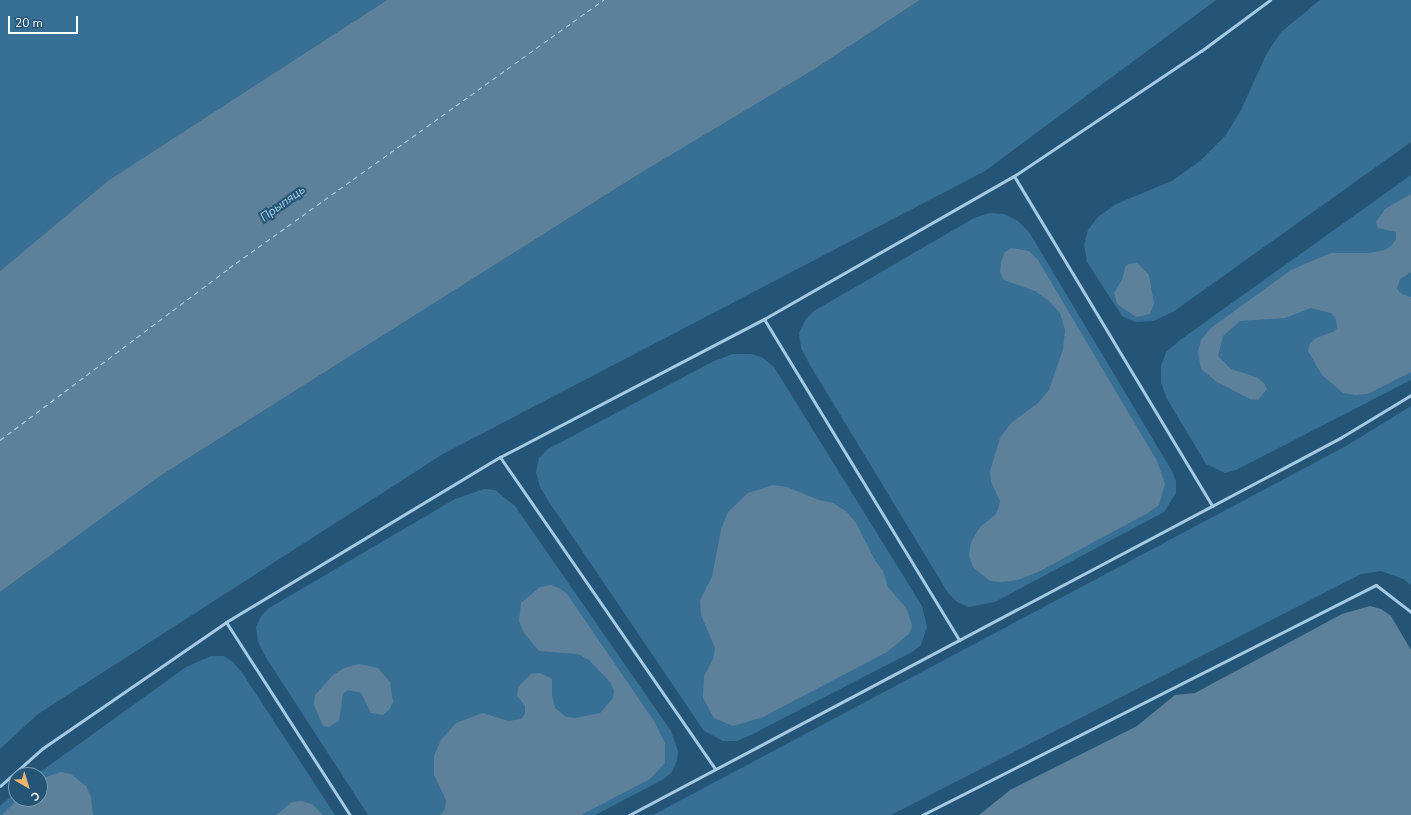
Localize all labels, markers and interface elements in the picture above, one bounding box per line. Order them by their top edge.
scale bar [10,8,80,34]
text: 20 m [15,15,43,31]
water label: Прыпяць [258,183,308,225]
north arrow [8,767,48,807]
text: С [28,788,43,804]

